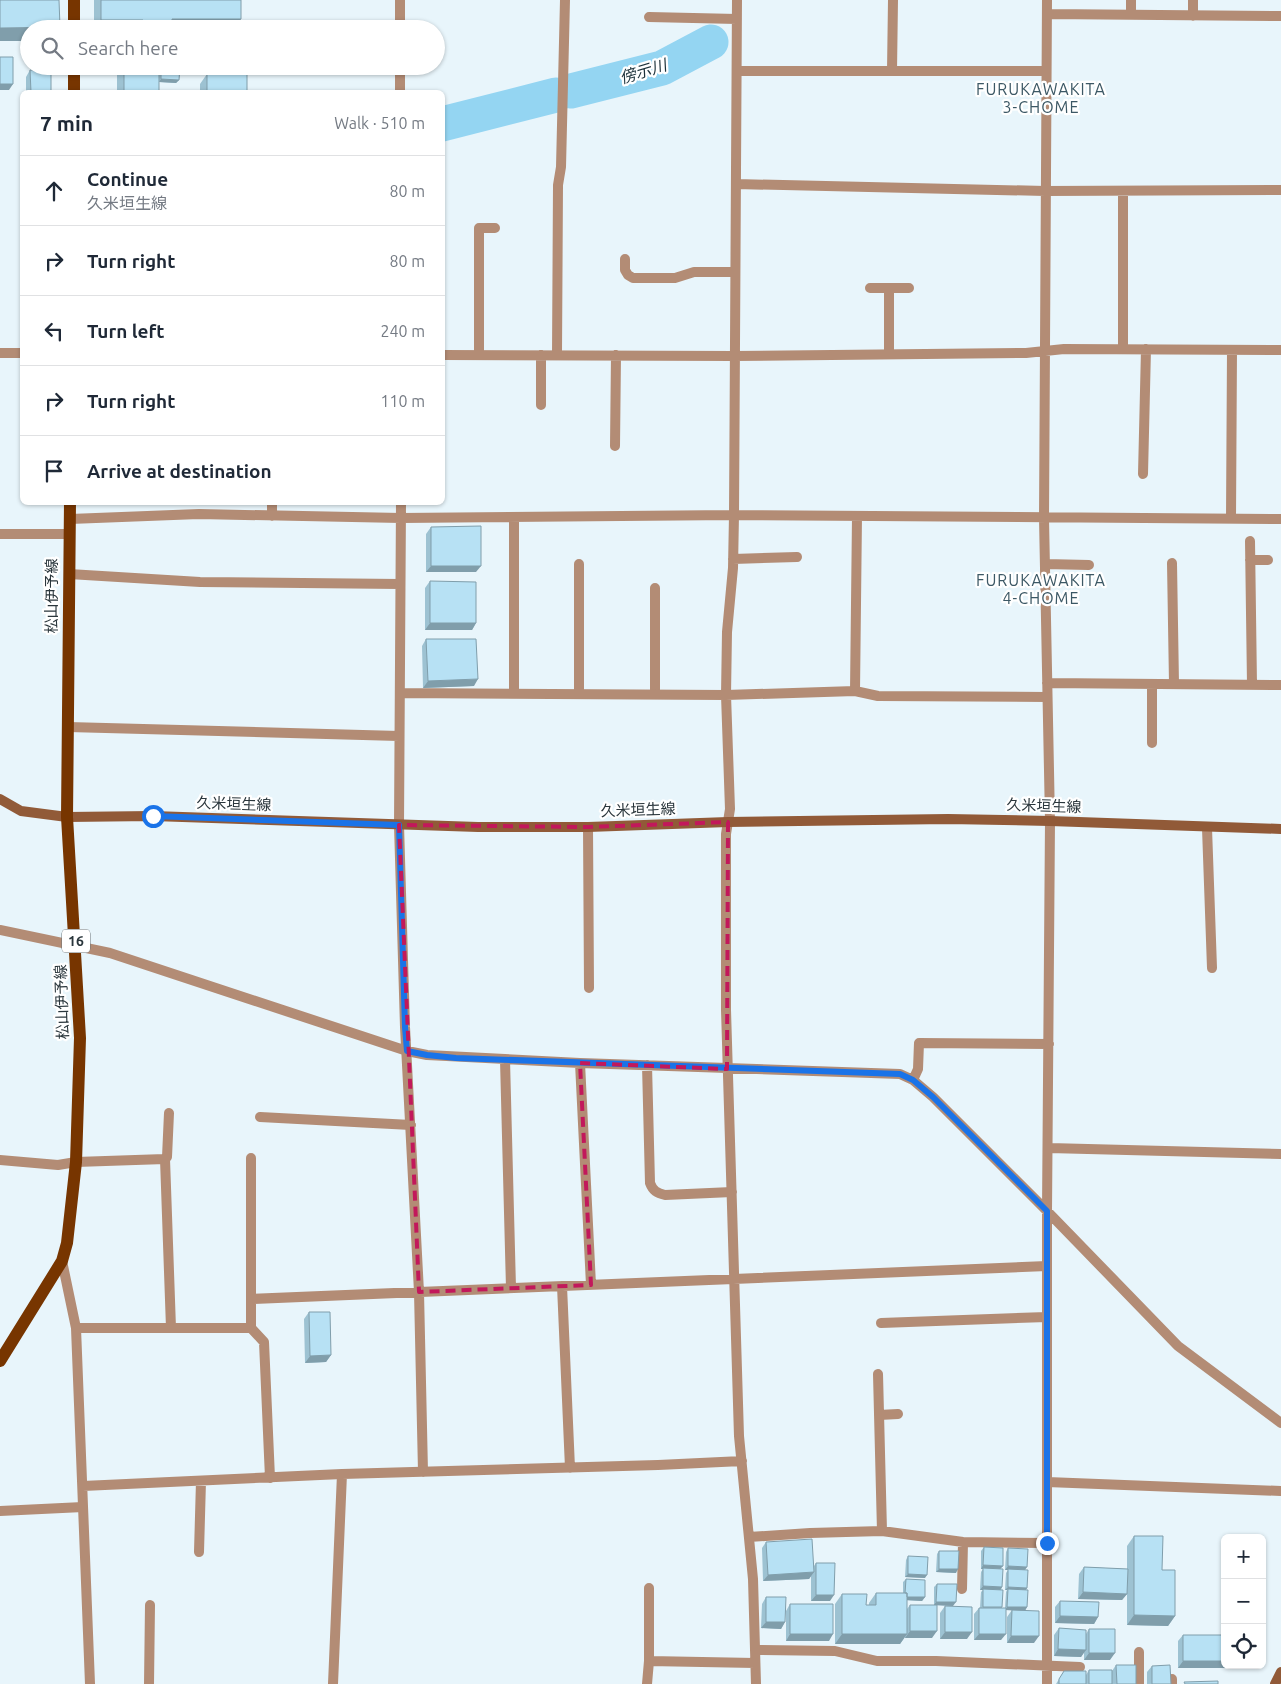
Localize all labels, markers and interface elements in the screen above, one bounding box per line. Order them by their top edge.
search box [20,20,445,75]
icon: search [38,34,66,62]
text: Search here [78,37,178,59]
water label: 傍示川 [617,55,670,87]
district label: FURUKAWAKITA 3-CHOME [976,80,1106,116]
text: 7 min [40,111,93,135]
text: Walk · 510 m [334,114,425,132]
text: Continue [87,168,168,190]
icon: ahead [40,177,68,205]
text: 80 m [389,182,425,200]
text: 久米垣生線 [87,194,167,212]
icon: right [40,247,68,275]
text: Turn right [87,250,175,272]
text: 80 m [389,252,425,270]
icon: left [40,317,68,345]
text: Turn left [87,320,165,342]
text: 240 m [380,322,425,340]
icon: right [40,387,68,415]
text: Turn right [87,390,175,412]
text: 110 m [380,392,425,410]
icon: arrive [40,457,68,485]
text: Arrive at destination [87,460,272,482]
street label: 松山伊予線 [43,558,60,634]
district label: FURUKAWAKITA 4-CHOME [976,571,1106,607]
street label: 久米垣生線 [196,794,272,813]
street label: 久米垣生線 [1006,796,1082,815]
street label: 久米垣生線 [600,800,676,819]
route start [142,805,165,828]
road number: 16 [62,929,90,952]
street label: 松山伊予線 [52,964,71,1040]
route end [1036,1532,1059,1555]
map controls [1221,1534,1266,1669]
button: + [1221,1534,1266,1579]
button: − [1221,1579,1266,1624]
button: locate [1221,1624,1266,1669]

